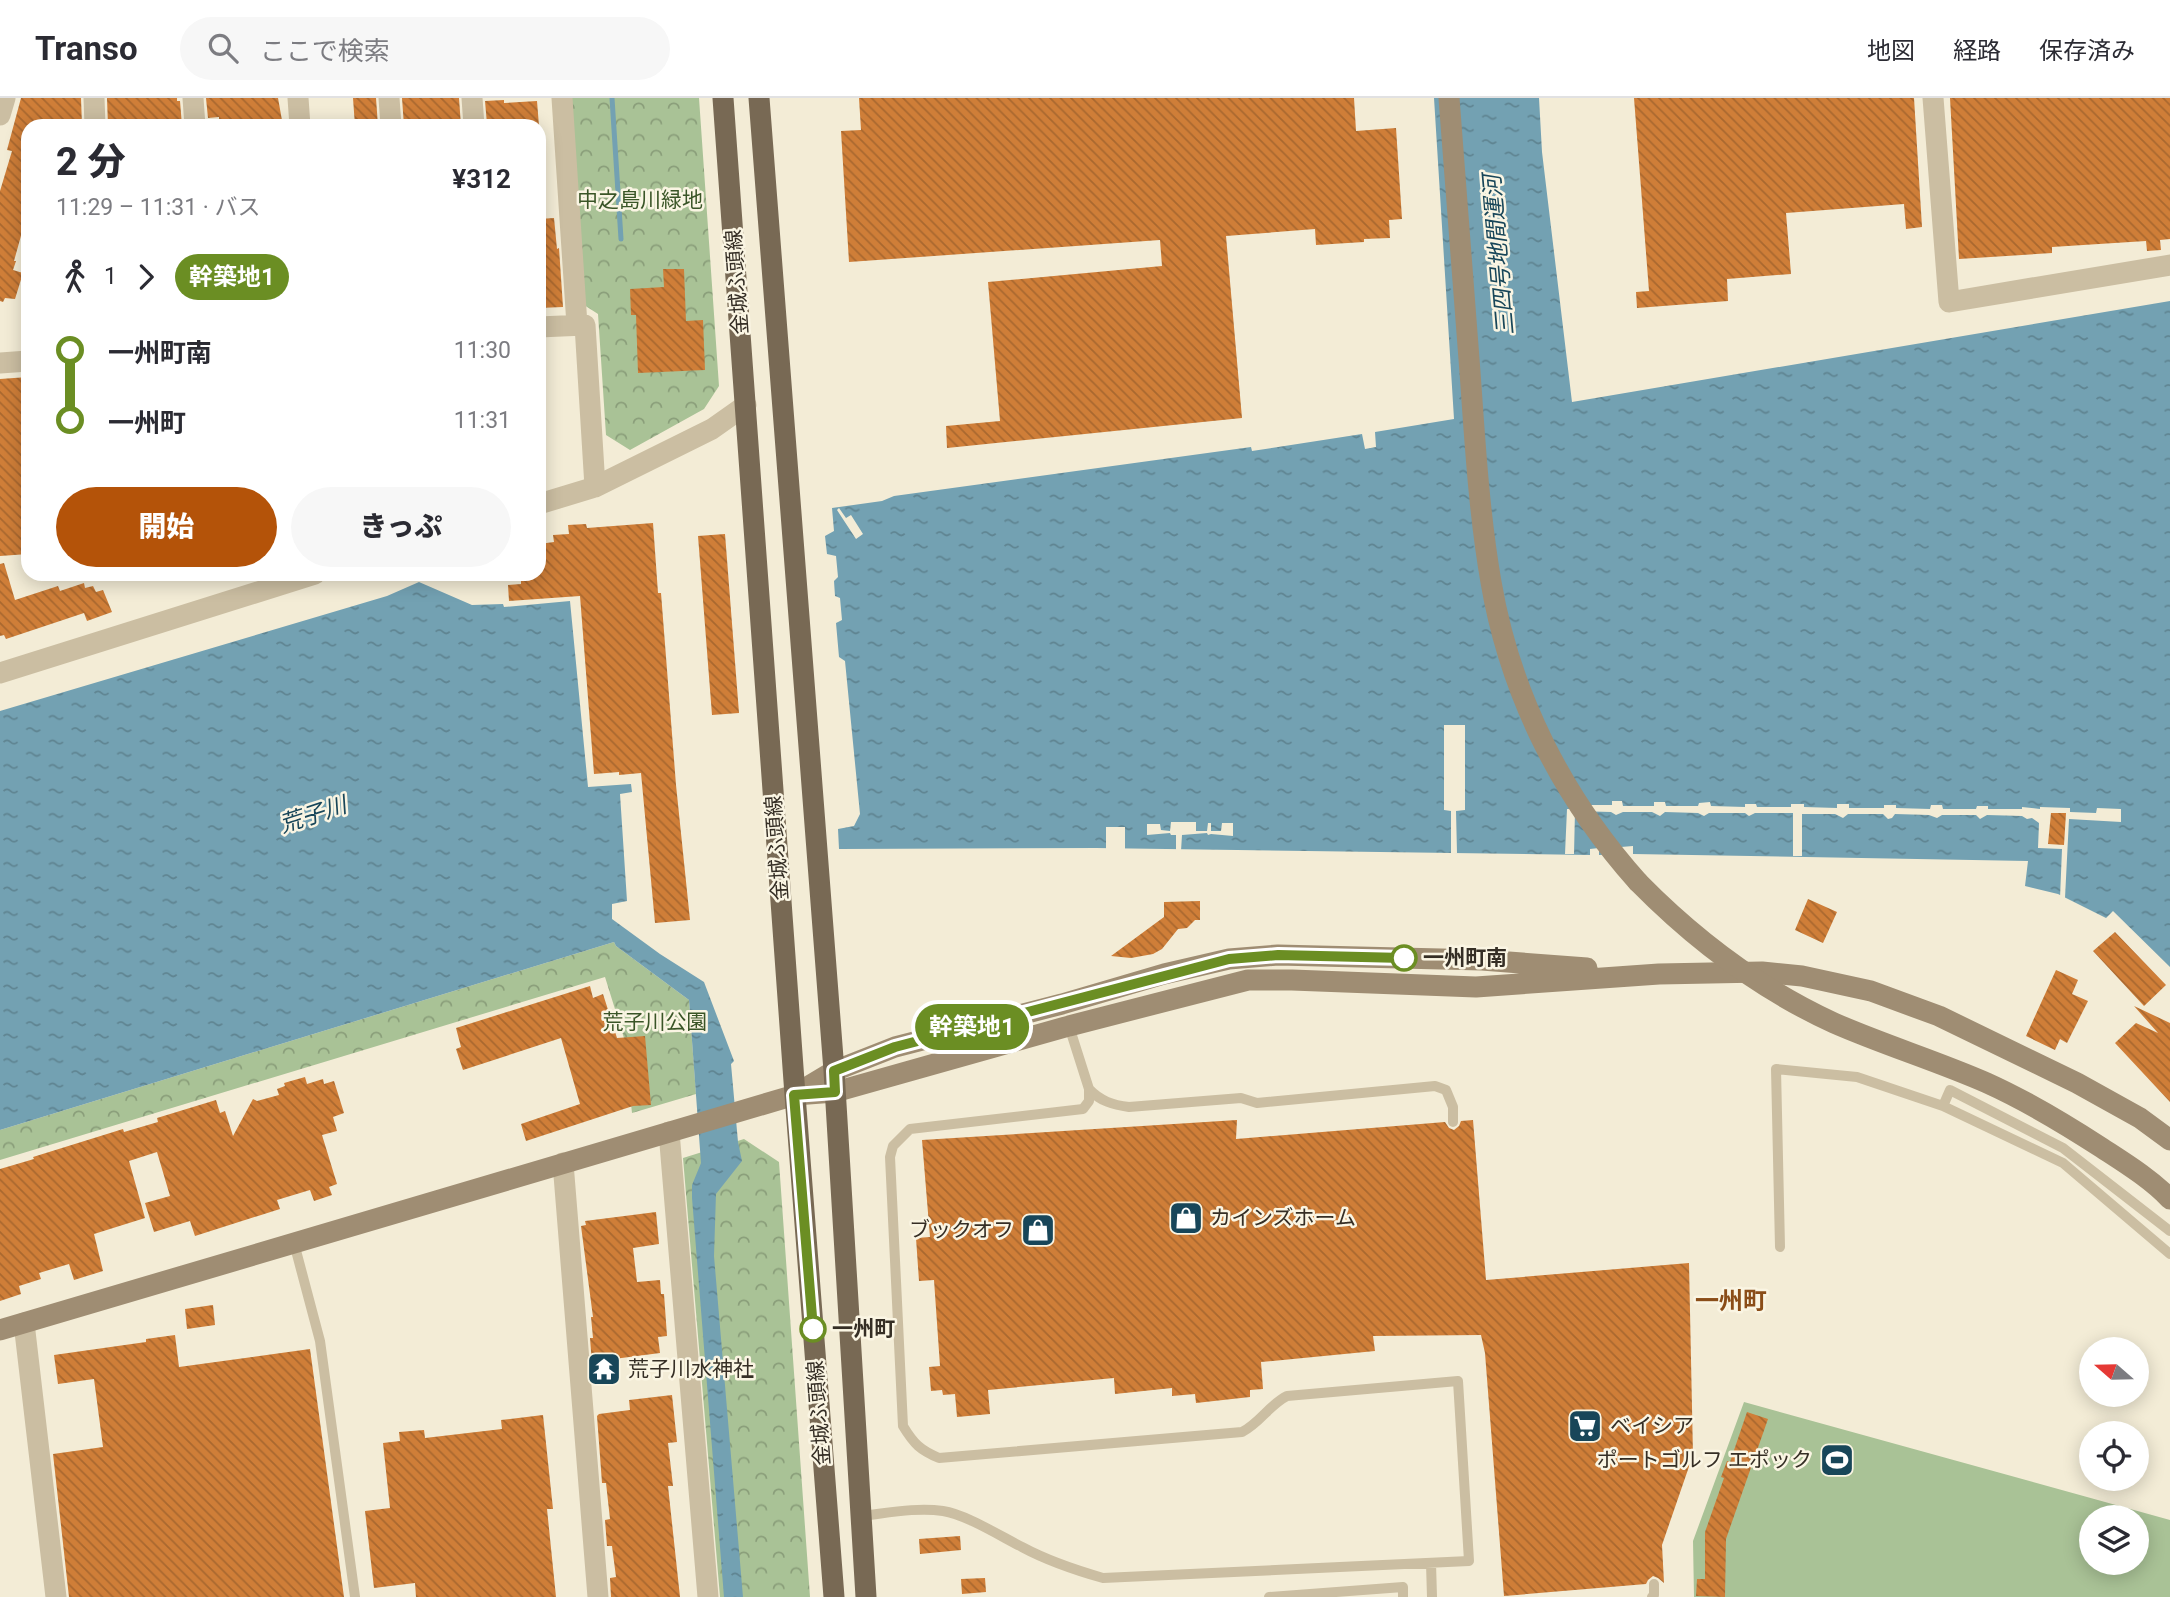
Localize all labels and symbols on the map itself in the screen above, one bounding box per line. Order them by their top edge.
water label: 三四号地間運河 [1478,170,1519,336]
park label: 中之島川緑地 [577,188,703,212]
street label: 金城ふ頭線 [721,229,753,335]
water label: 荒子川 [276,791,353,839]
street label: 金城ふ頭線 [761,795,793,901]
marker: 一州町南 [1391,945,1417,971]
place label: 一州町南 [1423,946,1507,970]
line badge: 幹築地1 [923,1004,1021,1050]
park label: 荒子川公園 [603,1010,708,1034]
shop icon: カインズホーム [1167,1199,1205,1237]
place label: カインズホーム [1210,1206,1356,1230]
shop icon: ブックオフ [1019,1211,1057,1249]
place label: ブックオフ [909,1218,1014,1242]
district label: 一州町 [1695,1287,1767,1315]
marker: 一州町 [800,1316,826,1342]
place label: 一州町 [832,1317,895,1341]
north arrow [2079,1337,2149,1407]
temple icon: 荒子川水神社 [585,1350,623,1388]
place label: 荒子川水神社 [628,1357,754,1381]
street label: 金城ふ頭線 [803,1360,835,1466]
supermarket icon: ベイシア [1566,1407,1604,1445]
place label: ベイシア [1610,1414,1694,1438]
sports icon: ポートゴルフ エポック [1818,1441,1856,1479]
place label: ポートゴルフ エポック [1597,1448,1812,1472]

